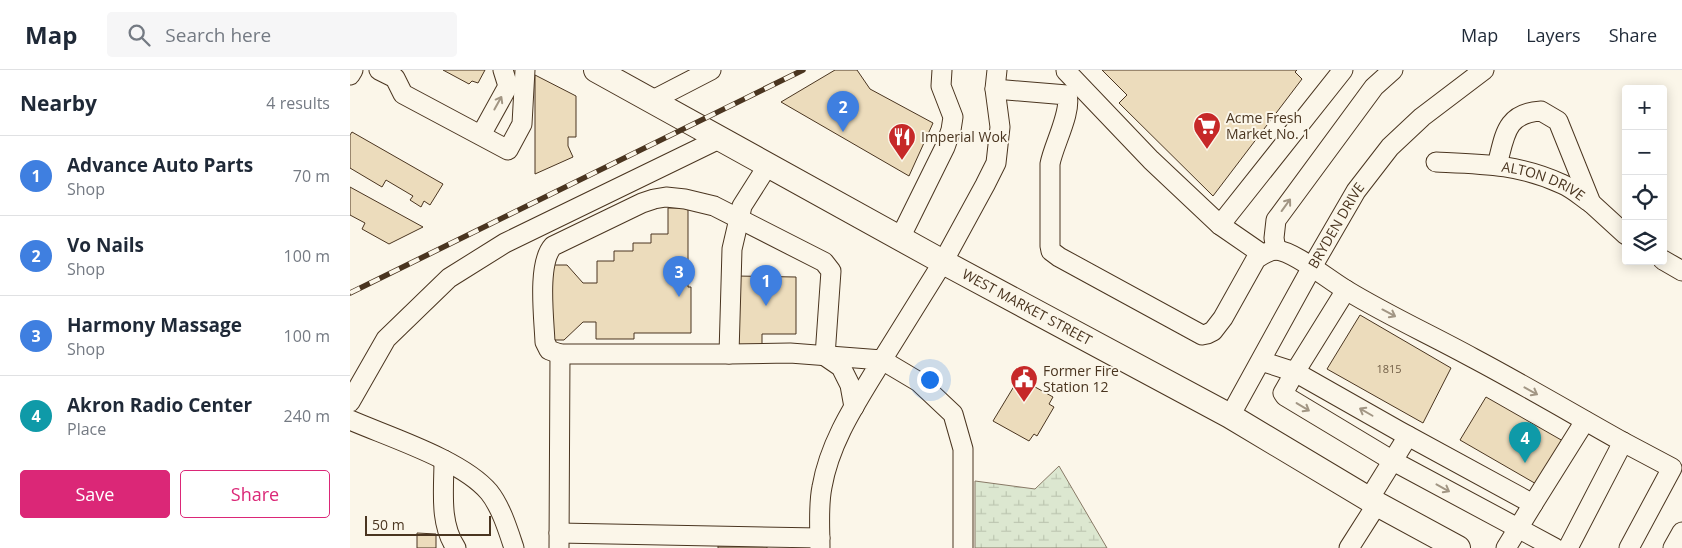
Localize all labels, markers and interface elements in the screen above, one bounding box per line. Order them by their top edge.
search box [107,12,457,57]
text: Map [25,18,77,51]
icon: search [125,21,153,49]
text: Search here [165,22,271,48]
text: Map [1461,23,1498,47]
text: Layers [1526,23,1581,47]
text: Share [1609,23,1657,47]
map controls [1622,85,1667,265]
button: + [1622,85,1667,130]
text: Nearby [20,89,97,117]
pin: 2 [827,91,859,132]
text: 4 results [266,92,330,114]
one-way arrow [493,96,503,111]
place label: Acme Fresh Market No. 1 [1226,108,1310,143]
supermarket icon: Acme Fresh Market No. 1 [1192,111,1222,150]
restaurant icon: Imperial Wok [887,122,917,161]
place label: Imperial Wok [921,127,1008,146]
button: − [1622,130,1667,175]
text: Advance Auto Parts [67,152,253,178]
street label: ALTON DRIVE [1500,157,1589,205]
text: 1 [31,165,41,187]
text: 70 m [293,165,330,187]
button: locate [1622,175,1667,220]
text: Shop [67,178,105,200]
street label: BRYDEN DRIVE [1303,178,1368,272]
one-way arrow [1281,198,1291,212]
button: layers [1622,220,1667,265]
text: Vo Nails [67,232,144,258]
text: 2 [31,245,41,267]
text: 100 m [284,245,330,267]
pin: 3 [663,256,695,297]
text: Shop [67,258,105,280]
street label: WEST MARKET STREET [959,264,1096,349]
pin: 1 [750,265,782,306]
one-way arrow [1381,308,1396,318]
text: Harmony Massage [67,312,242,338]
text: 3 [31,325,41,347]
text: 100 m [284,325,330,347]
text: Shop [67,338,105,360]
place label: Former Fire Station 12 [1043,361,1119,396]
house number: 1815 [1376,361,1402,376]
public building icon: Former Fire Station 12 [1009,364,1039,403]
your location [917,367,943,393]
one-way arrow [1524,386,1539,396]
text: Akron Radio Center [67,392,252,418]
one-way arrow [1295,403,1309,413]
text: 4 [31,405,41,427]
text: 240 m [284,405,330,427]
one-way arrow [1359,407,1373,417]
text: Place [67,418,106,440]
pin: 4 [1509,422,1541,463]
button: Save [20,470,170,518]
button: Share [180,470,330,518]
one-way arrow [1436,484,1450,494]
scale bar [365,513,491,536]
text: 50 m [372,515,405,534]

